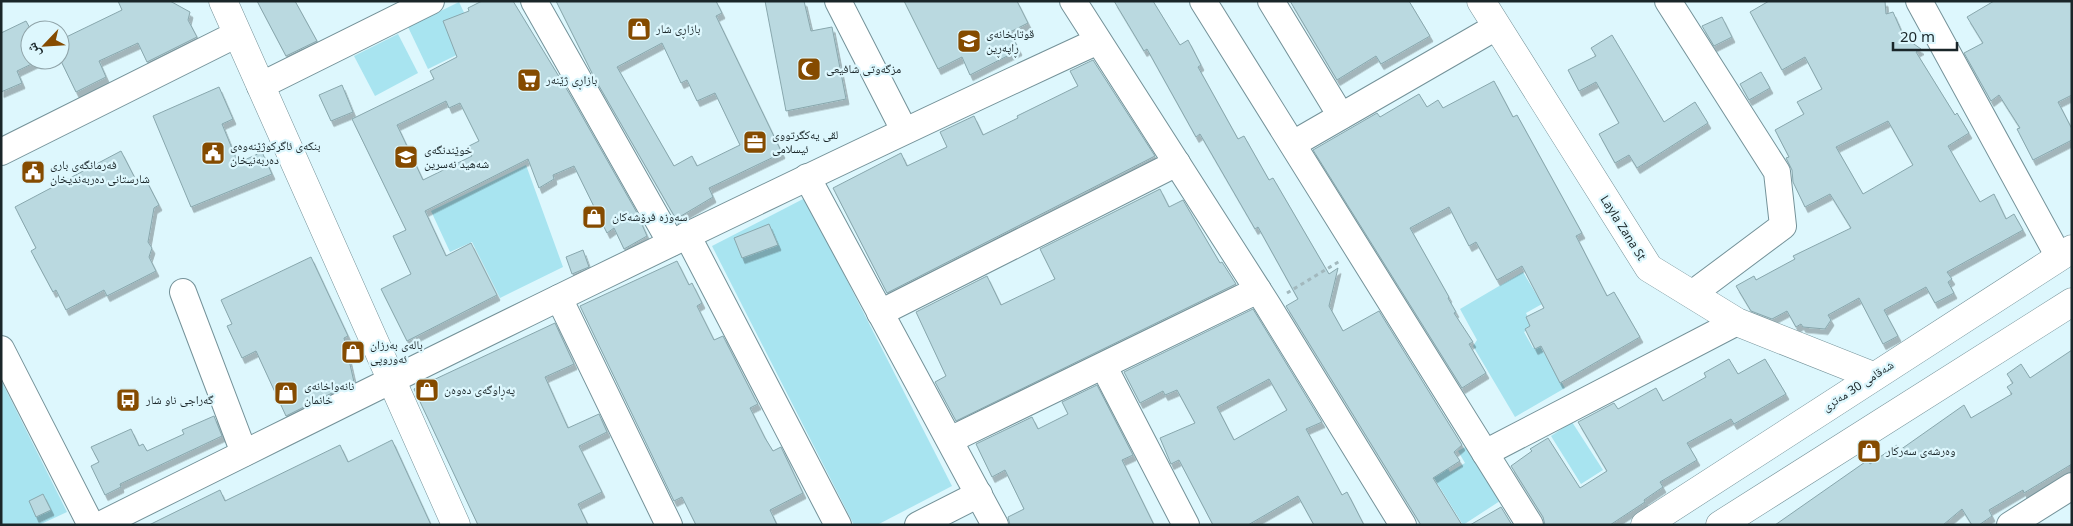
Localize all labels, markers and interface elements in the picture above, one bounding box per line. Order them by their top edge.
shop icon: بازاڕی شار [626,16,652,42]
north arrow [20,20,70,70]
place label: بازاڕی شار [655,20,701,39]
scale bar [1893,20,1957,52]
place label: قوتابخانەی ڕاپەڕین [986,25,1034,58]
text: 20 m [1900,26,1935,46]
school or university icon: قوتابخانەی ڕاپەڕین [956,28,982,54]
text: ش [21,40,45,61]
mosque icon: مزگەوتی شافیعی [796,56,822,82]
place label: مزگەوتی شافیعی [826,60,901,77]
supermarket icon: بازاڕی ژێنەر [516,67,542,93]
place label: بازاڕی ژێنەر [545,71,597,90]
place label: لقی یەکگرتووی ئیسلامی [772,126,838,157]
office icon: لقی یەکگرتووی ئیسلامی [742,129,768,155]
place label: بنکەی ئاگرکوژێنەوەی دەربەنیخان [230,137,321,168]
public building icon: بنکەی ئاگرکوژێنەوەی دەربەنیخان [200,140,226,166]
place label: خوێندنگەی شەهید نەسرین [424,141,489,172]
school or university icon: خوێندنگەی شەهید نەسرین [393,144,419,170]
place label: فەرمانگەی باری شارستانی دەربەندیخان [50,156,150,187]
public building icon: فەرمانگەی باری شارستانی دەربەندیخان [20,159,46,185]
street label: Layla Zana St [1597,192,1651,264]
shop icon: سەوزە فرۆشەکان [581,204,607,230]
place label: سەوزە فرۆشەکان [612,208,688,225]
place label: بالەی بەرزان ئەوروپی [370,336,423,367]
shop icon: بالەی بەرزان ئەوروپی [340,339,366,365]
street label: شەقامی 30 مەتری [1819,356,1897,415]
place label: نانەواخانەی خانمان [304,377,354,408]
shop icon: پەڕاوگەی دەوەن [414,377,440,403]
shop icon: نانەواخانەی خانمان [273,380,299,406]
place label: پەڕاوگەی دەوەن [444,381,515,400]
bus stop icon: گەراجی ناو شار [115,387,141,413]
place label: گەراجی ناو شار [145,391,214,408]
shop icon: وەرشەی سەرکار [1856,438,1882,464]
place label: وەرشەی سەرکار [1885,442,1956,459]

